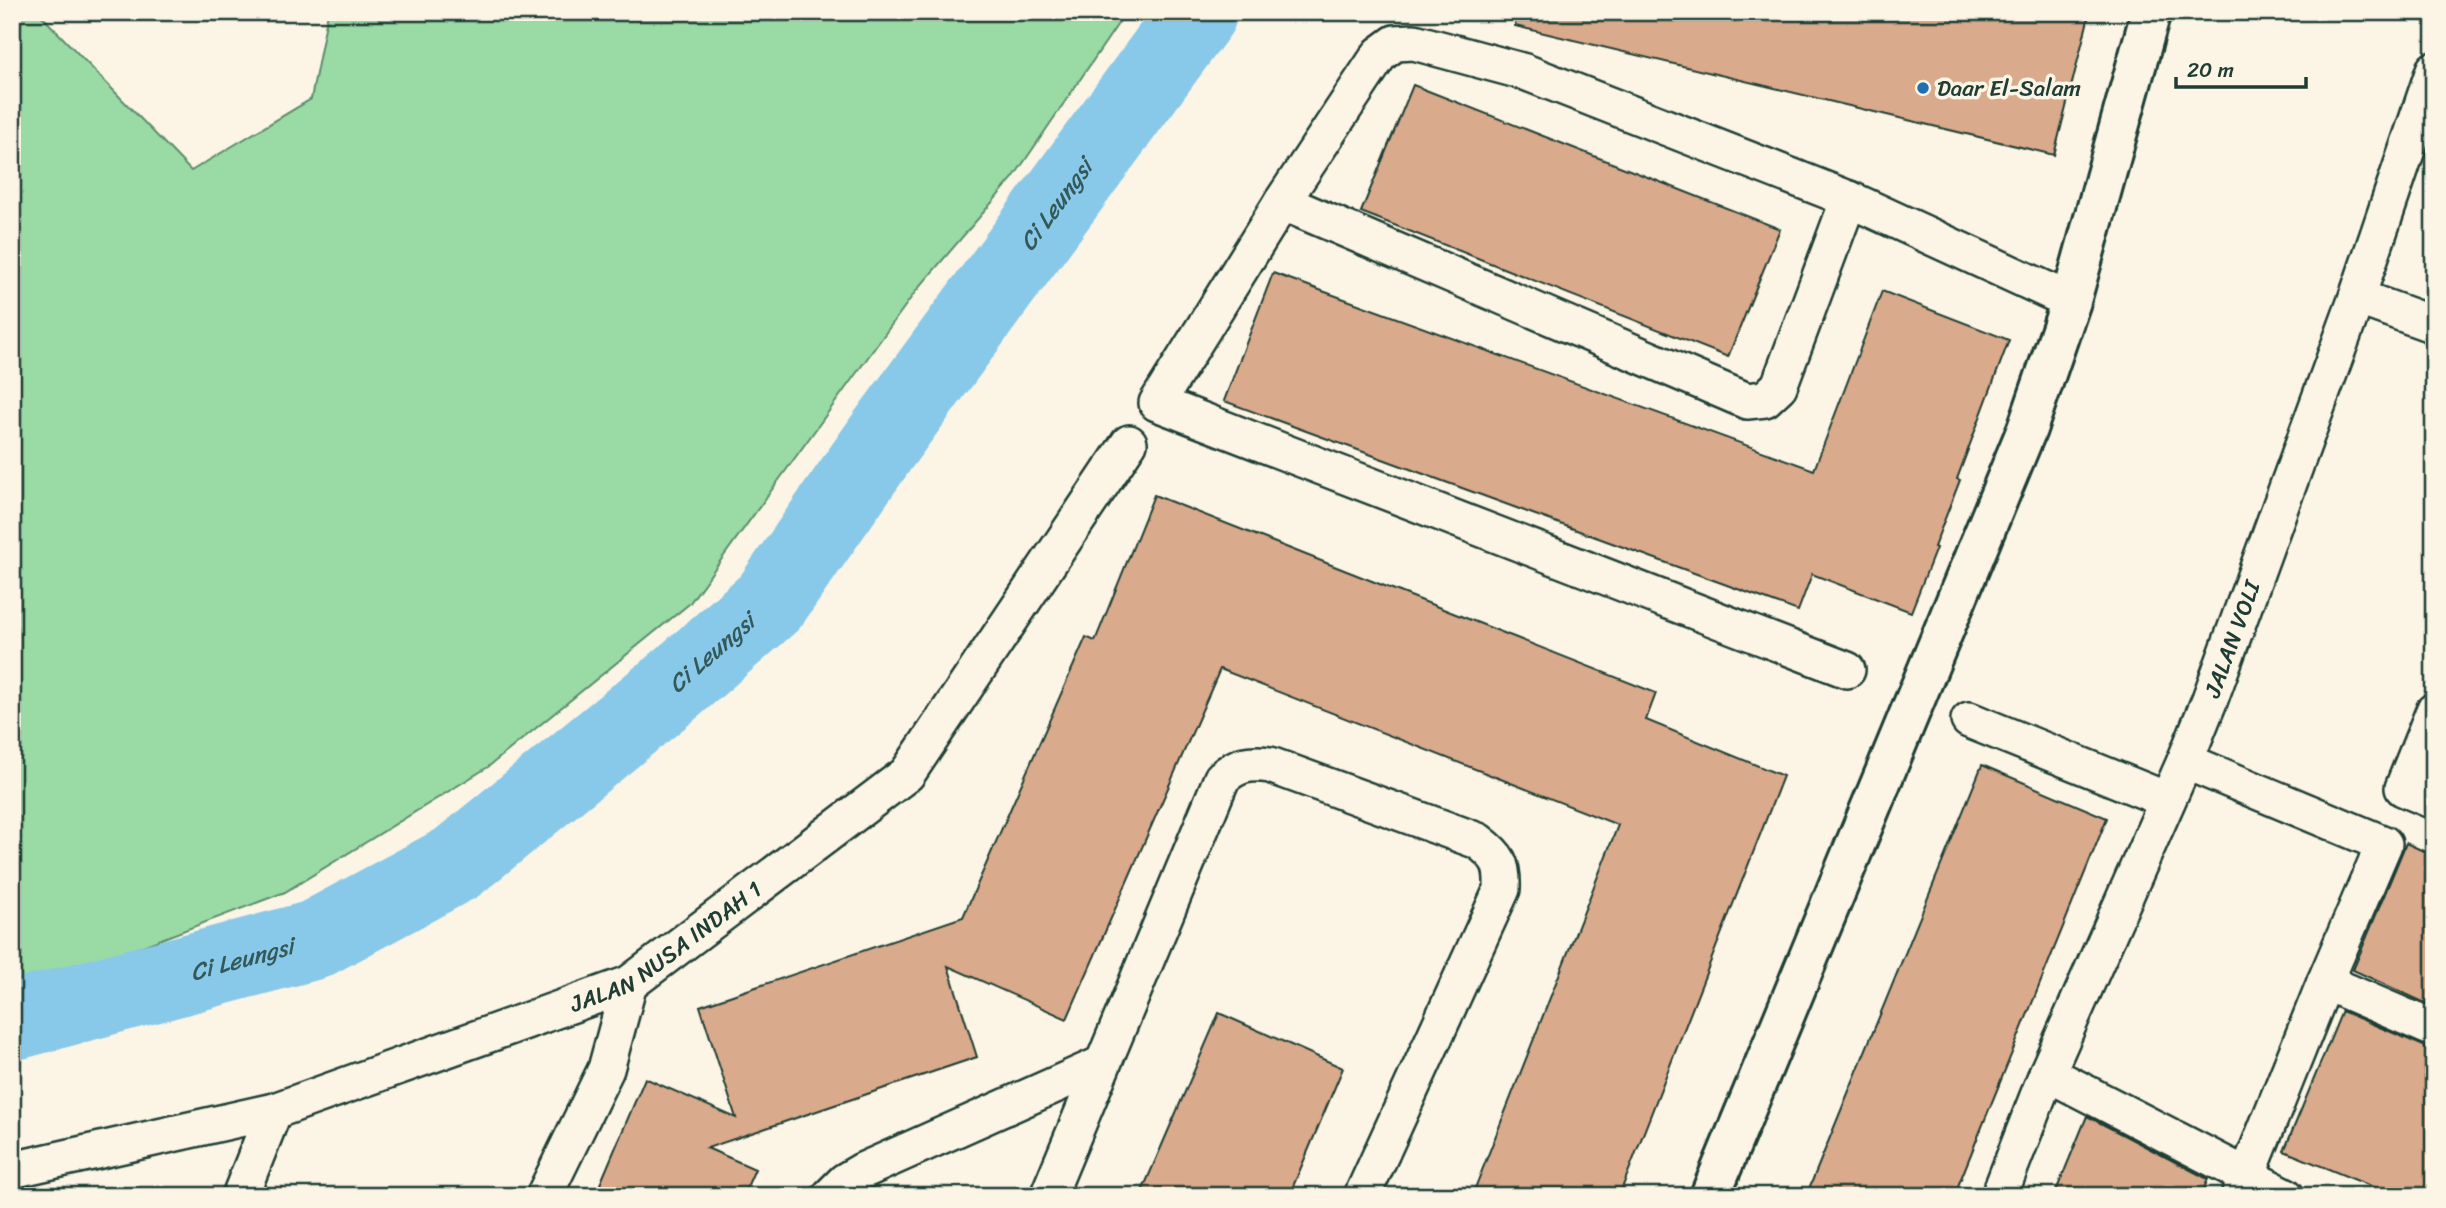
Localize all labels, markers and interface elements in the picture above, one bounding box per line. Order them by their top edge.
scale bar [2176,46,2306,90]
text: 20 m [2187,51,2234,89]
place label: Daar El-Salam [1937,68,2081,109]
marker: Daar El-Salam [1915,80,1931,96]
water label: Ci Leungsi [1008,146,1107,260]
street label: JALAN VOLI [2192,573,2273,704]
water label: Ci Leungsi [658,600,768,704]
street label: JALAN NUSA INDAH 1 [563,870,771,1025]
water label: Ci Leungsi [185,924,303,993]

